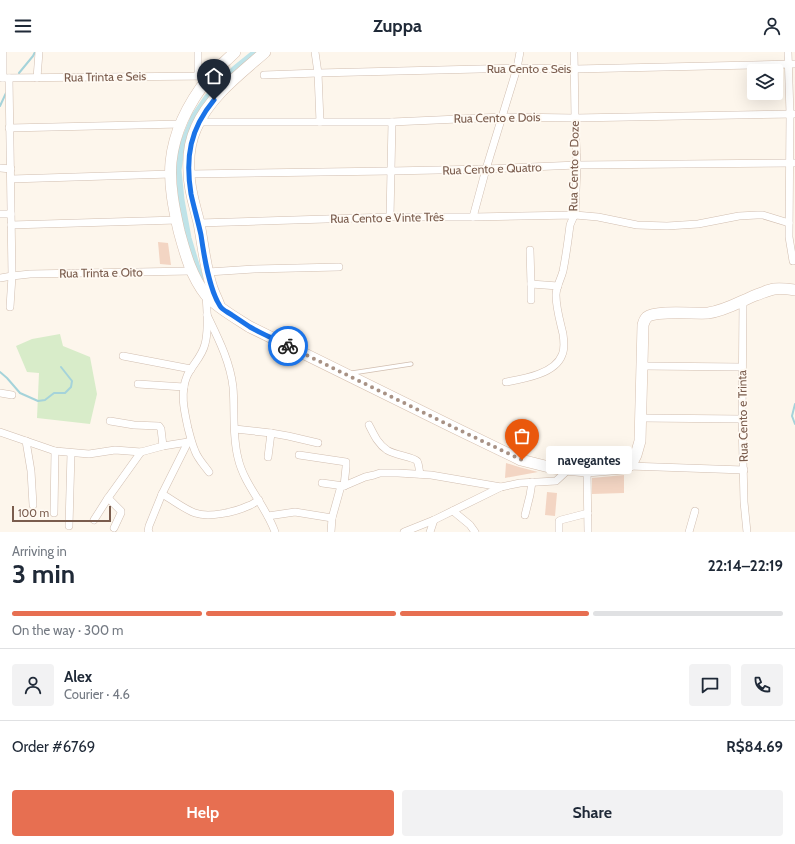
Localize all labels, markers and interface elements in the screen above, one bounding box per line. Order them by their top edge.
icon: menu [12,15,34,37]
text: Zuppa [373,15,422,37]
icon: person [761,15,783,37]
pin [197,59,231,100]
street label: Rua Cento e Seis [487,61,571,76]
map controls [747,64,783,100]
button: layers [747,64,783,100]
icon: home [203,65,225,87]
street label: Rua Trinta e Seis [64,68,146,85]
street label: Rua Cento e Dois [453,109,541,126]
street label: Rua Cento e Doze [565,120,582,211]
street label: Rua Cento e Quatro [442,159,542,178]
street label: Rua Cento e Vinte Três [330,209,444,226]
street label: Rua Trinta e Oito [59,264,143,281]
courier [268,326,308,366]
icon: bike [277,335,299,357]
street label: Rua Cento e Trinta [734,370,751,462]
pin [505,419,539,460]
icon: bag [511,425,533,447]
callout: navegantes [546,446,632,474]
text: navegantes [557,452,621,468]
scale bar [12,504,111,523]
text: 100 m [18,506,49,520]
text: Arriving in [12,543,67,559]
text: 22:14–22:19 [708,557,783,575]
text: 3 min [12,558,75,590]
text: On the way · 300 m [12,622,124,638]
button: person [12,664,54,706]
button: chat [689,664,731,706]
button: phone [741,664,783,706]
text: Alex [64,668,92,686]
text: Courier · 4.6 [64,686,130,702]
text: Order #6769 [12,738,95,756]
text: R$84.69 [726,738,783,756]
button: Help [12,790,394,836]
button: Share [402,790,783,836]

